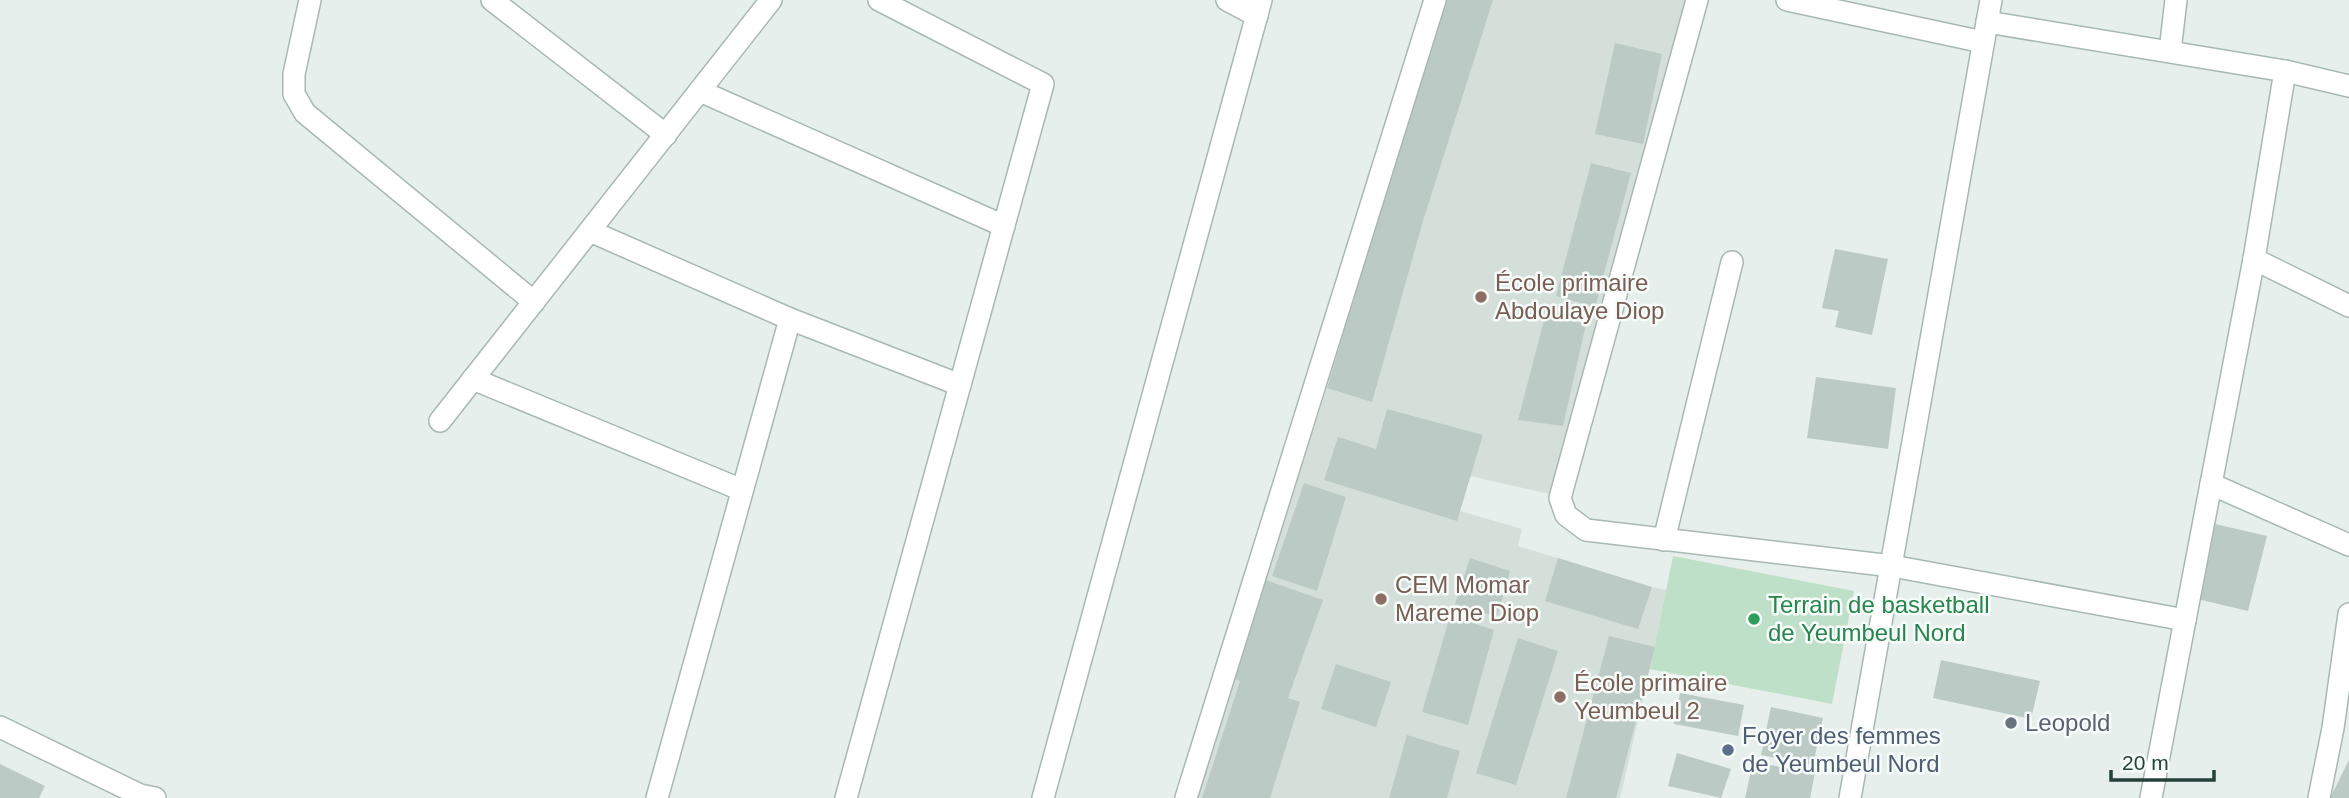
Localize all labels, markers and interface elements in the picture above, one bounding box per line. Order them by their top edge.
place label: École primaire Abdoulaye Diop [1495,269,1664,324]
marker: École primaire Abdoulaye Diop [1473,289,1489,305]
place label: CEM Momar Mareme Diop [1395,571,1539,626]
marker: CEM Momar Mareme Diop [1373,591,1389,607]
place label: Terrain de basketball de Yeumbeul Nord [1768,591,1989,646]
marker: Terrain de basketball de Yeumbeul Nord [1746,611,1762,627]
place label: École primaire Yeumbeul 2 [1574,669,1727,724]
marker: École primaire Yeumbeul 2 [1552,689,1568,705]
place label: Leopold [2025,709,2110,736]
marker: Leopold [2003,715,2019,731]
place label: Foyer des femmes de Yeumbeul Nord [1742,722,1941,777]
scale bar [2111,738,2214,782]
marker: Foyer des femmes de Yeumbeul Nord [1720,742,1736,758]
text: 20 m [2122,751,2169,774]

